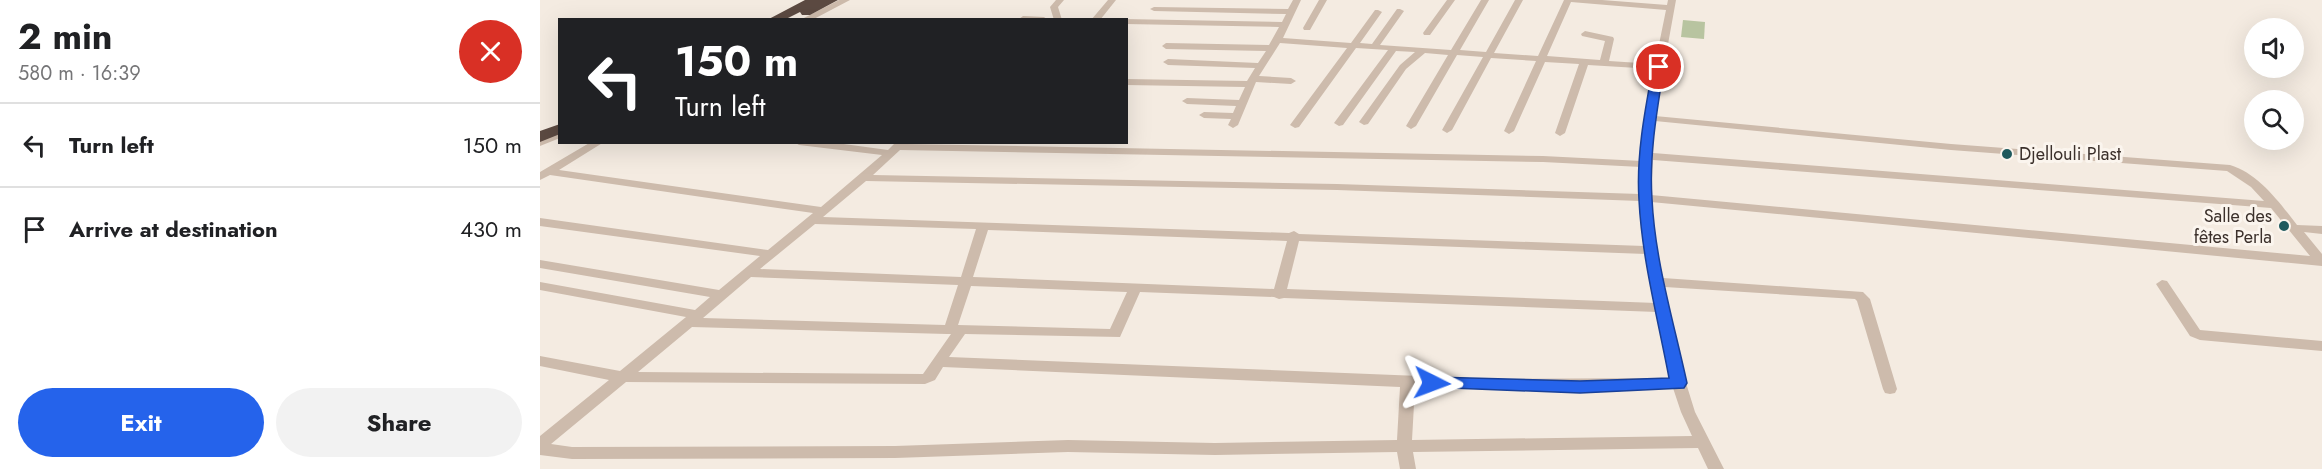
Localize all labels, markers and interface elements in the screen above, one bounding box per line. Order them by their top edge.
text: 2 min [18,10,113,62]
map controls [2244,18,2304,150]
button: sound [2244,18,2304,78]
button: close [459,20,522,83]
text: 150 m [675,31,798,92]
pin [1633,41,1684,92]
icon: left [576,42,654,120]
icon: arrive [1642,50,1675,83]
text: 580 m · 16:39 [18,59,141,88]
text: Turn left [675,87,765,126]
button: search [2244,90,2304,150]
icon: left [18,129,51,162]
text: Turn left [69,129,154,161]
text: 150 m [463,129,522,161]
place label: Djellouli Plast [2019,141,2122,167]
marker: Djellouli Plast [2000,147,2014,161]
place label: Salle des fêtes Perla [2194,203,2272,250]
icon: arrive [18,213,51,246]
text: Arrive at destination [69,213,278,245]
text: 430 m [460,213,522,245]
marker: Salle des fêtes Perla [2277,219,2291,233]
position arrow [1400,351,1464,415]
button: Exit [18,388,264,457]
button: Share [276,388,522,457]

